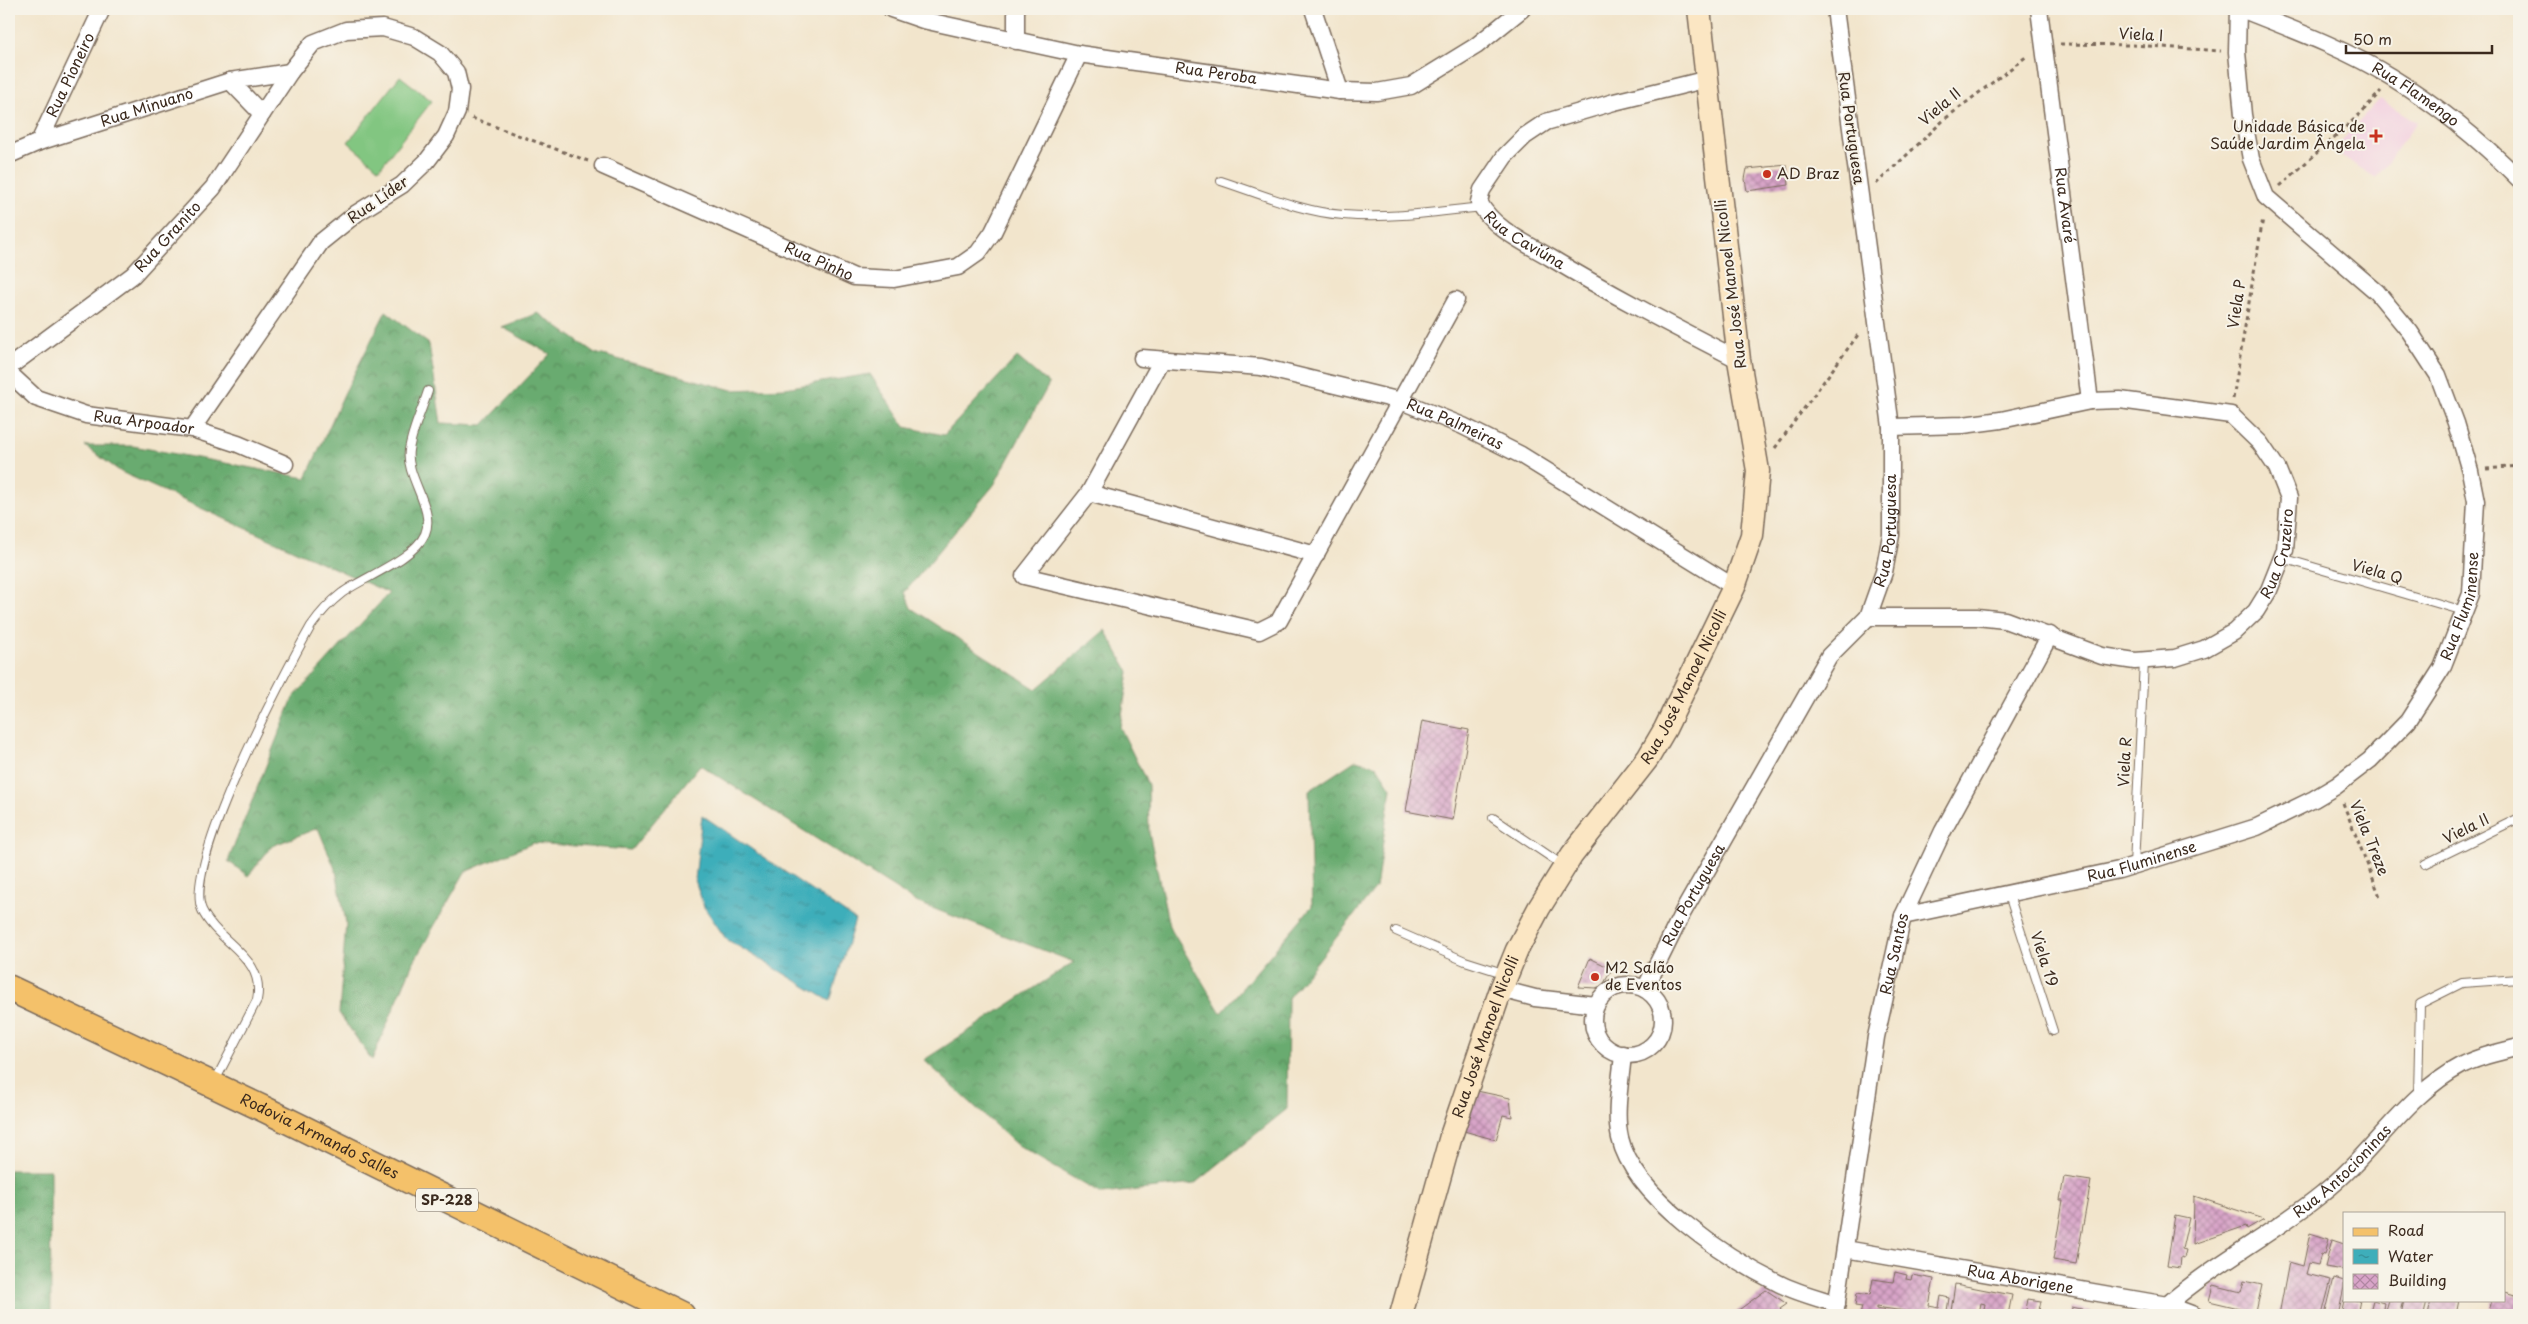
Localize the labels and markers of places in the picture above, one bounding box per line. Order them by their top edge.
place label: Unidade Básica de Saúde Jardim Ângela [2210,114,2366,154]
marker: Unidade Básica de Saúde Jardim Ângela [2369,129,2383,143]
place label: AD Braz [1777,161,1839,184]
marker: AD Braz [1761,168,1773,180]
place label: M2 Salão de Eventos [1605,955,1682,995]
marker: M2 Salão de Eventos [1589,971,1601,983]

